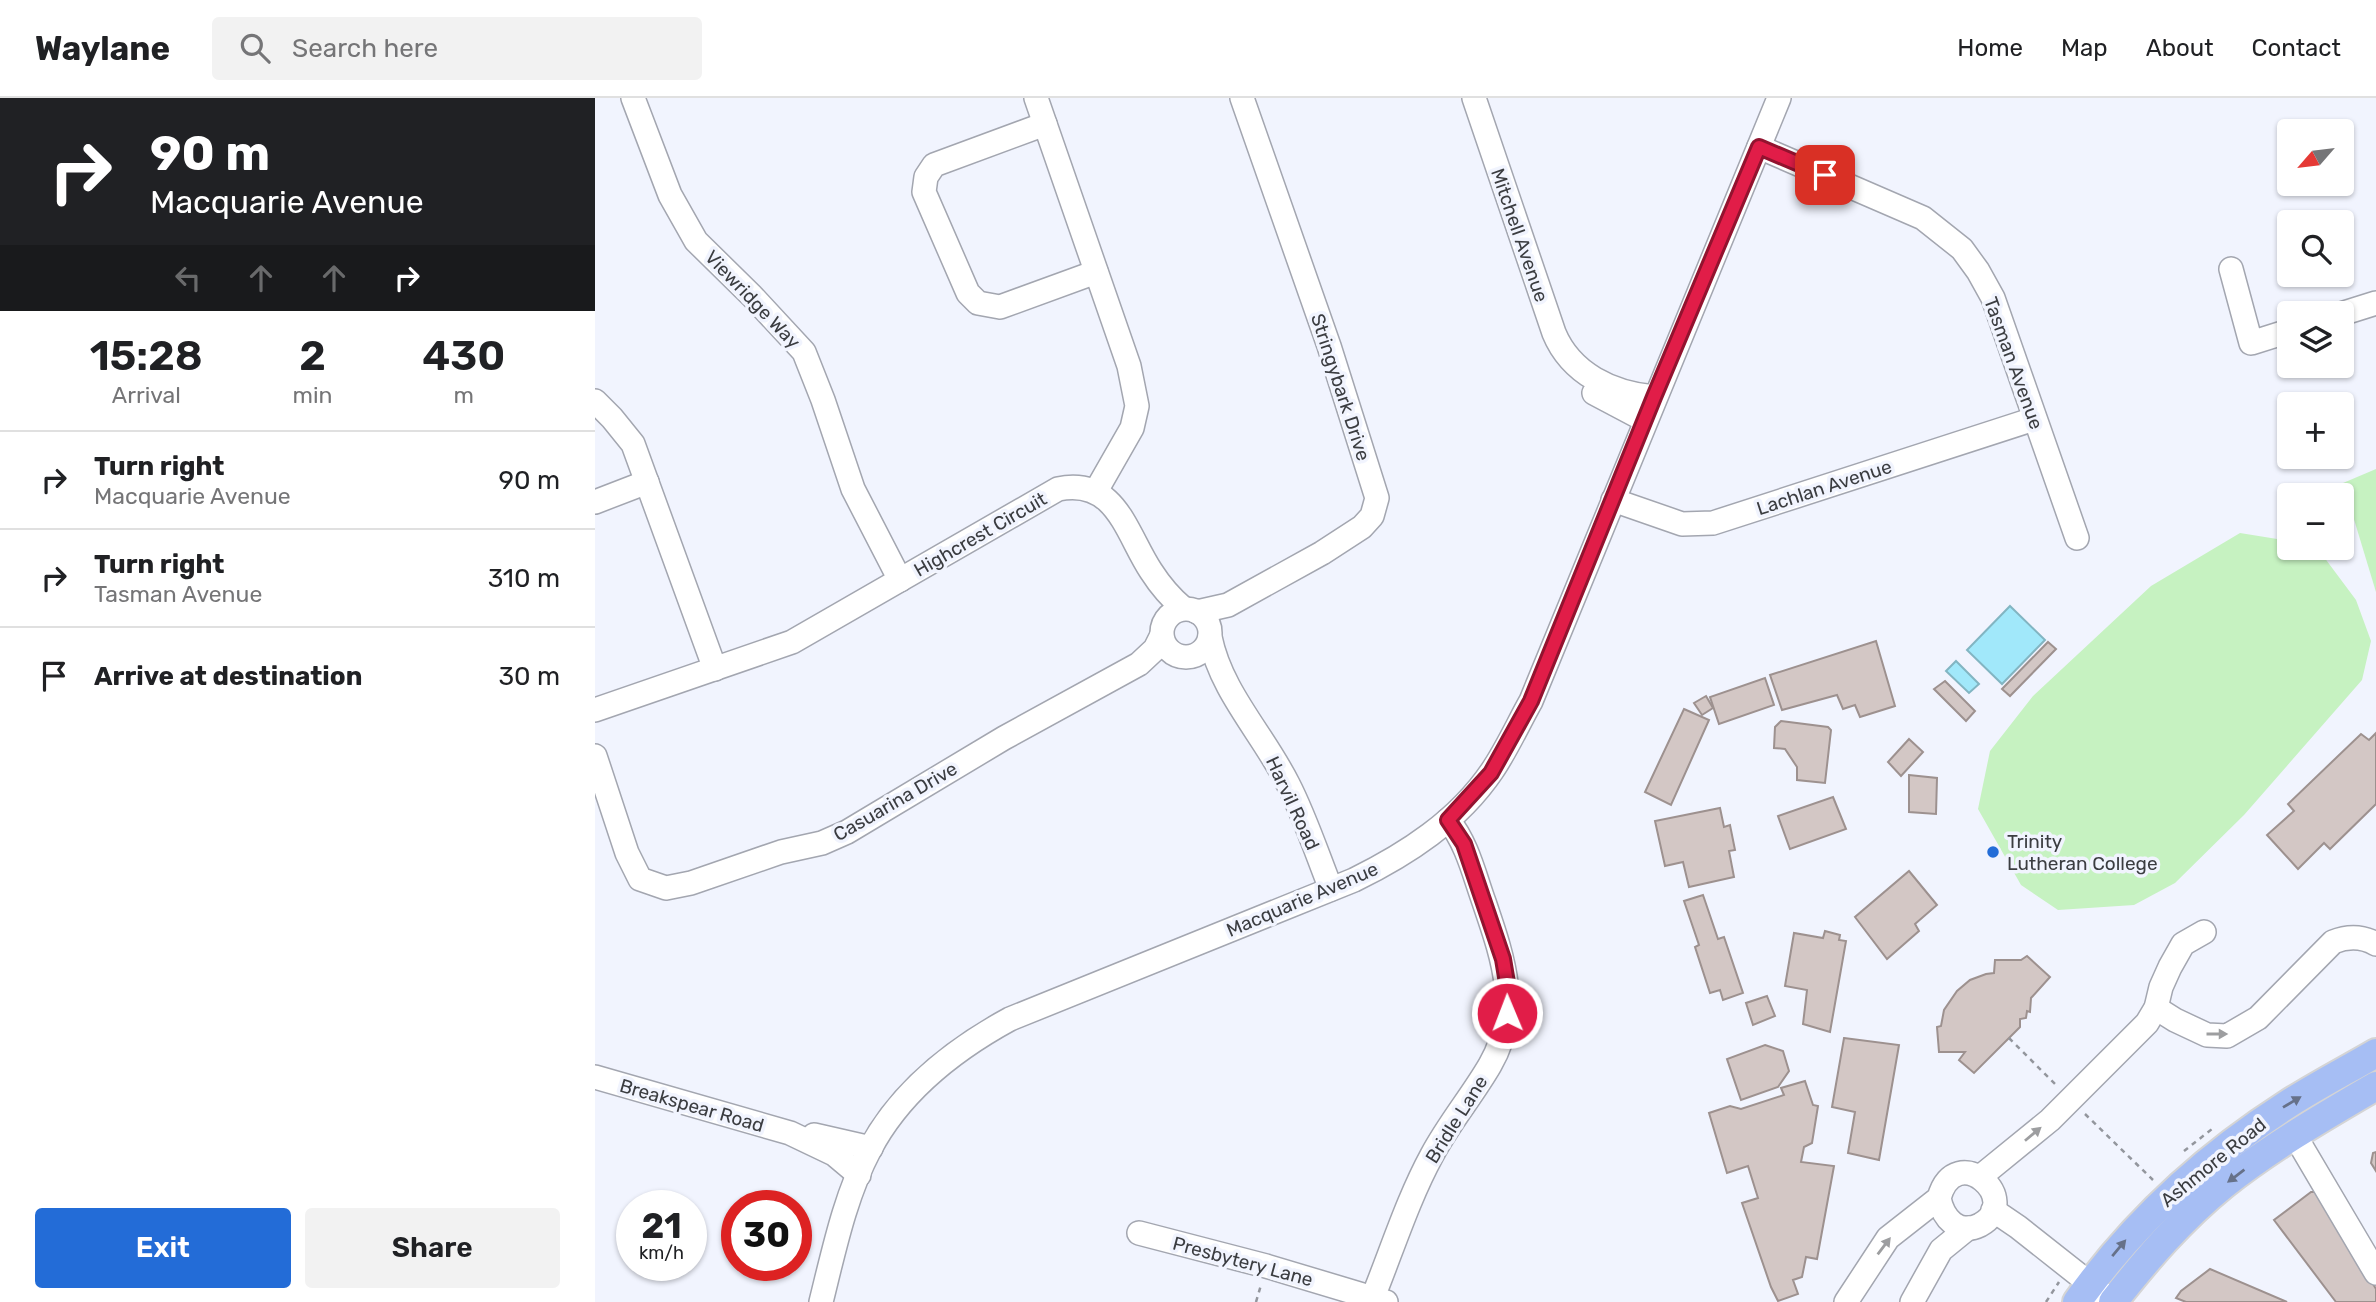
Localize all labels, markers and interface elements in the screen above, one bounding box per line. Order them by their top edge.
search box [212,17,702,80]
text: Waylane [35,29,170,68]
icon: search [236,29,274,67]
text: Search here [292,33,438,64]
text: Home [1957,34,2023,62]
text: Map [2061,34,2108,62]
text: About [2146,34,2214,62]
text: Contact [2252,34,2341,62]
north arrow [2277,119,2354,196]
map controls [2277,119,2354,560]
text: 90 m [150,124,270,182]
icon: right [35,126,126,217]
pin [1795,145,1855,205]
icon: arrive [1806,156,1844,194]
street label: Mitchell Avenue [1486,165,1553,305]
text: Macquarie Avenue [150,183,424,221]
button: search [2277,210,2354,287]
street label: Viewridge Way [700,245,805,353]
icon: left [169,259,207,297]
icon: ahead [242,259,280,297]
icon: ahead [315,259,353,297]
icon: right [388,259,426,297]
street label: Tasman Avenue [1979,294,2048,432]
button: layers [2277,301,2354,378]
street label: Stringybark Drive [1306,311,1375,464]
text: 15:28 [90,331,203,381]
text: 2 [299,331,326,381]
text: 430 [422,331,505,381]
text: Arrival [112,381,181,409]
text: min [293,381,332,409]
text: m [454,381,474,409]
button: + [2277,392,2354,469]
text: Turn right [94,451,224,482]
street label: Lachlan Avenue [1754,455,1895,520]
icon: right [35,461,73,499]
text: 90 m [499,465,560,496]
text: Macquarie Avenue [94,482,291,510]
button: − [2277,483,2354,560]
street label: Highcrest Circuit [910,487,1051,582]
text: Turn right [94,549,224,580]
icon: right [35,559,73,597]
text: 310 m [488,563,560,594]
text: Tasman Avenue [94,580,262,608]
icon: arrive [35,657,73,695]
text: Arrive at destination [94,661,362,692]
text: 30 m [498,661,560,692]
street label: Harvil Road [1261,753,1324,854]
street label: Casuarina Drive [829,757,961,846]
place label: Trinity Lutheran College [2007,830,2158,875]
marker: Trinity Lutheran College [1985,844,2001,860]
street label: Macquarie Avenue [1223,857,1381,942]
position arrow [1470,976,1544,1050]
one-way arrow [2206,1028,2228,1040]
street label: Bridle Lane [1420,1071,1492,1167]
street label: Breakspear Road [617,1074,767,1137]
one-way arrow [2283,1096,2302,1108]
street label: Ashmore Road [2156,1113,2271,1212]
one-way arrow [2025,1127,2042,1142]
one-way arrow [2227,1168,2245,1182]
speed limit sign: 30 [721,1190,812,1281]
text: 21 [641,1205,682,1247]
button: Exit [35,1208,291,1288]
button: Share [305,1208,560,1288]
street label: Presbytery Lane [1170,1232,1316,1291]
one-way arrow [1877,1236,1891,1255]
one-way arrow [2111,1240,2126,1257]
text: km/h [639,1242,684,1264]

